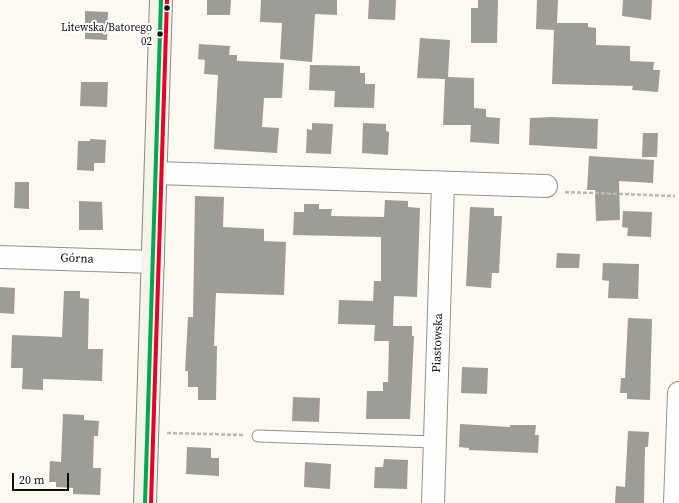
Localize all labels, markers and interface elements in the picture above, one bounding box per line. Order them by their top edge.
unlabelled marker [162,3,172,13]
place label: Litewska/Batorego 02 [61,21,152,47]
marker: Litewska/Batorego 02 [155,29,165,39]
street label: Górna [60,251,94,267]
street label: Piastowska [430,313,446,373]
scale bar [14,465,71,491]
text: 20 m [19,472,45,488]

